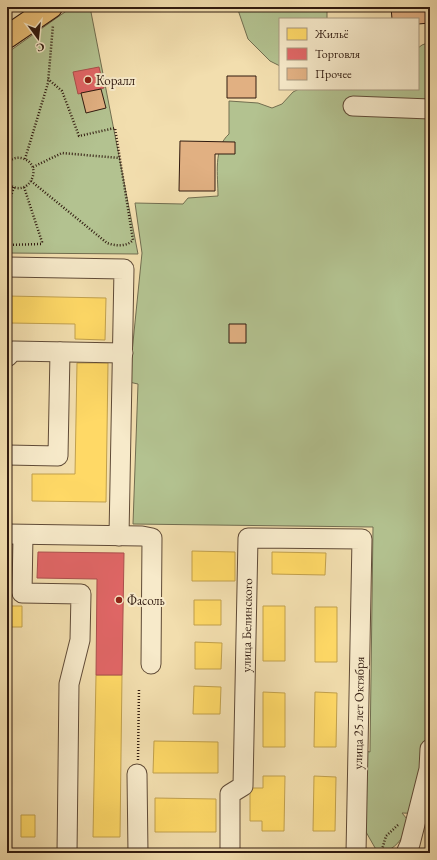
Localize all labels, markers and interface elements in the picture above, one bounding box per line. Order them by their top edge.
north arrow [18,18,58,58]
legend [279,18,419,90]
text: Жильё [314,26,349,42]
text: С [35,40,46,55]
text: Торговля [315,46,361,62]
text: Прочее [315,66,352,82]
place label: Коралл [96,72,135,89]
marker: Коралл [83,75,93,85]
street label: улица Белинского [237,578,256,673]
place label: Фасоль [127,592,165,609]
marker: Фасоль [114,595,124,605]
street label: улица 25 лет Октября [349,656,368,770]

